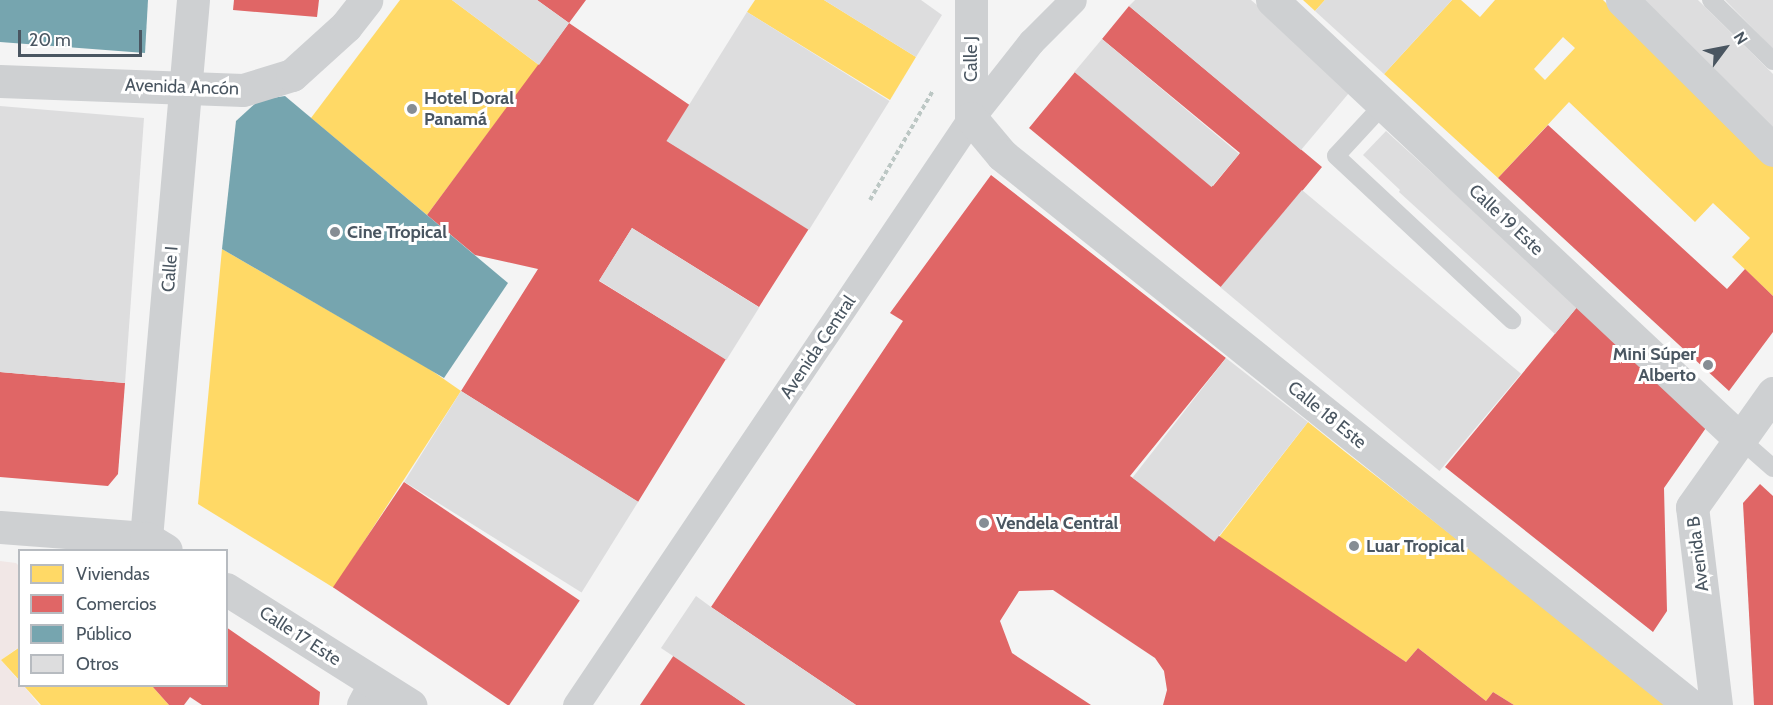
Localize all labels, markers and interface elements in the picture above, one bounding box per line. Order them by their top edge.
scale bar [21,18,146,56]
north arrow [1695,18,1755,78]
text: N [1730,28,1752,48]
text: 20 m [29,29,71,51]
street label: Calle J [960,36,982,82]
street label: Avenida Ancón [125,74,239,100]
place label: Hotel Doral Panamá [424,88,514,130]
marker: Hotel Doral Panamá [405,102,419,116]
street label: Calle 19 Este [1464,180,1548,260]
place label: Cine Tropical [347,221,447,243]
marker: Cine Tropical [328,225,342,239]
street label: Calle I [157,245,183,293]
street label: Avenida Central [776,291,860,403]
place label: Mini Súper Alberto [1613,344,1696,386]
marker: Mini Súper Alberto [1701,358,1715,372]
street label: Calle 18 Este [1283,377,1371,453]
place label: Vendela Central [996,512,1118,534]
street label: Avenida B [1683,515,1713,593]
marker: Vendela Central [977,516,991,530]
place label: Luar Tropical [1366,535,1465,557]
marker: Luar Tropical [1347,539,1361,553]
legend [18,549,228,687]
text: Viviendas [76,563,150,585]
text: Comercios [76,593,157,615]
street label: Calle 17 Este [255,602,345,670]
text: Público [76,623,132,645]
text: Otros [76,653,119,675]

